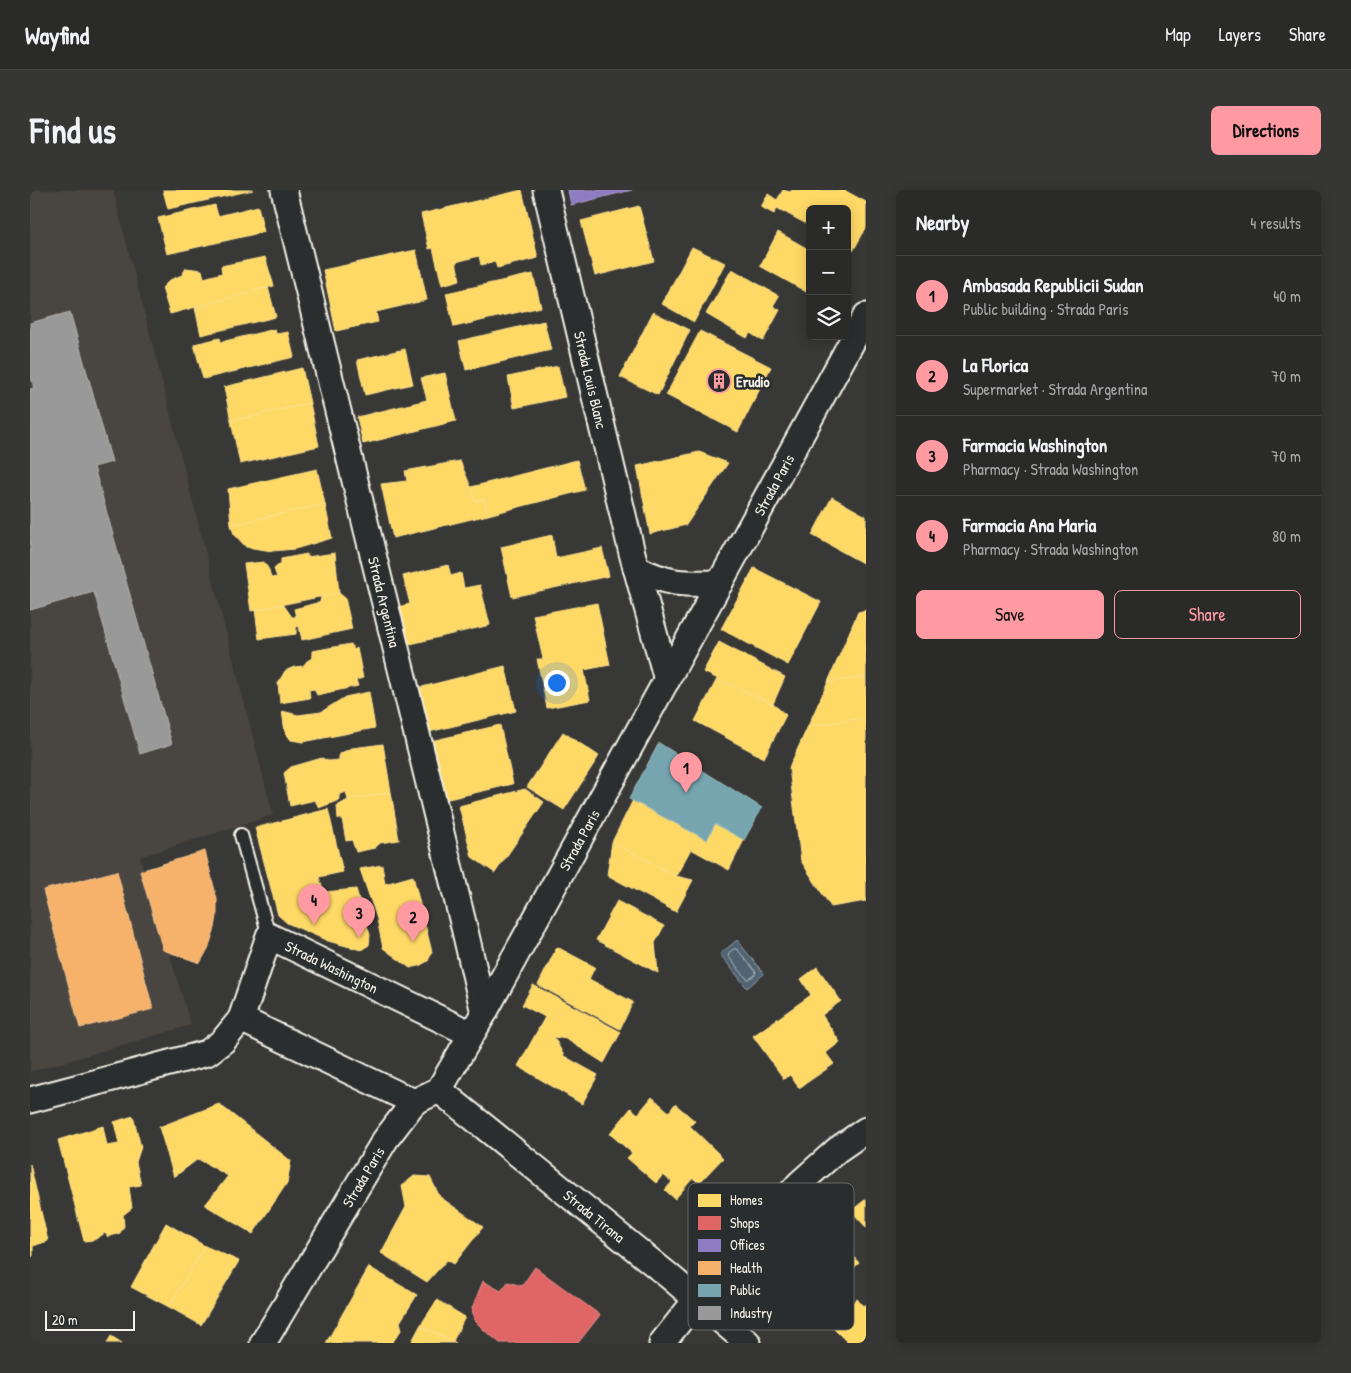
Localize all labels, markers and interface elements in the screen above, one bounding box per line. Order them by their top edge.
text: Wayfind [25,19,89,51]
text: Map [1165,22,1191,47]
text: Layers [1219,22,1261,47]
text: Share [1289,22,1326,47]
button: Directions [1211,106,1321,155]
text: Find us [30,107,116,154]
map controls [806,205,851,340]
button: + [806,205,851,250]
text: Nearby [916,208,969,237]
text: 4 results [1250,212,1301,234]
button: − [806,250,851,295]
text: Ambasada Republicii Sudan [963,272,1144,298]
text: 1 [929,285,935,307]
text: 40 m [1273,285,1301,307]
button: layers [806,295,851,340]
text: Public building · Strada Paris [963,298,1128,320]
street label: Strada Louis Blanc [569,329,613,431]
text: La Florica [963,352,1028,378]
text: 2 [928,365,936,387]
text: 70 m [1271,365,1301,387]
building icon: Erudio [706,368,732,394]
place label: Erudio [736,371,770,392]
text: Supermarket · Strada Argentina [963,378,1147,400]
text: Farmacia Washington [963,432,1107,458]
text: 3 [928,445,936,467]
text: 70 m [1271,445,1301,467]
street label: Strada Paris [748,450,799,519]
text: Pharmacy · Strada Washington [963,458,1138,480]
text: Farmacia Ana Maria [963,512,1096,538]
text: 4 [929,525,935,547]
text: 80 m [1272,525,1301,547]
text: Pharmacy · Strada Washington [963,538,1138,560]
street label: Strada Argentina [363,554,406,650]
button: Save [916,590,1104,639]
button: Share [1114,590,1301,639]
your location [544,670,570,696]
pin: 1 [670,752,702,793]
street label: Strada Paris [554,805,604,874]
pin: 4 [298,884,330,925]
pin: 3 [343,897,375,938]
pin: 2 [397,901,429,942]
street label: Strada Washington [282,935,382,998]
street label: Strada Paris [337,1142,389,1211]
legend [688,1183,854,1330]
street label: Strada Tirana [559,1184,630,1247]
text: Homes [730,1190,763,1209]
text: Shops [730,1213,759,1233]
text: Offices [730,1235,765,1254]
text: Health [730,1258,762,1277]
text: Public [730,1280,761,1299]
text: Industry [730,1303,772,1323]
scale bar [45,1308,135,1331]
text: 20 m [52,1310,78,1329]

